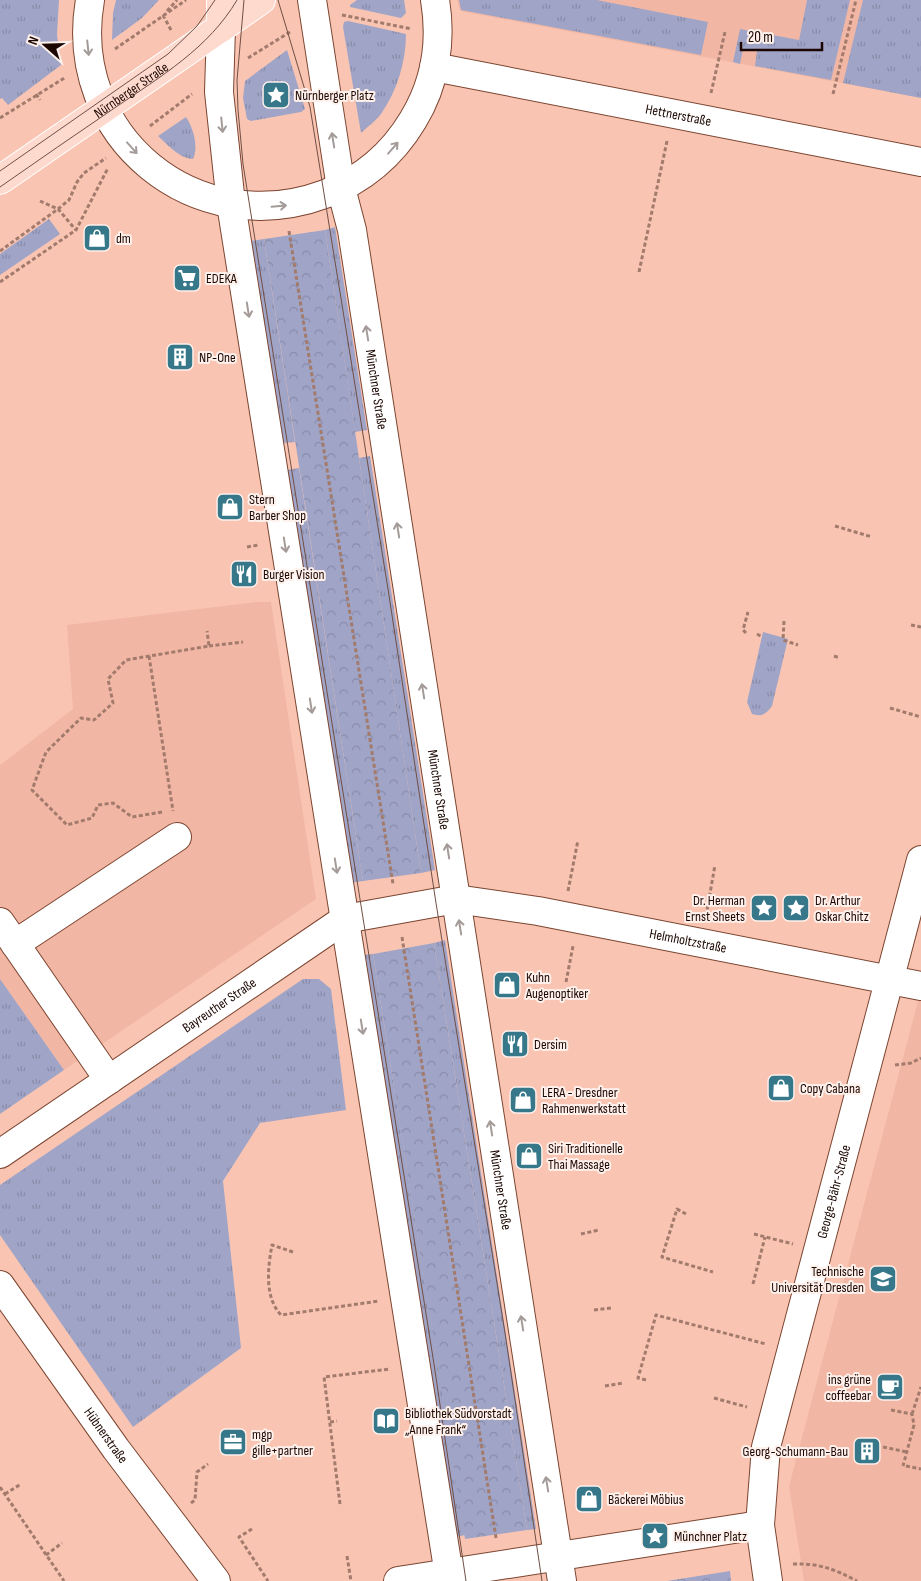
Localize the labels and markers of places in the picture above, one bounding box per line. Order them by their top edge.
place icon: Nürnberger Platz [261,80,291,110]
place label: Nürnberger Platz [295,87,374,104]
shop icon: dm [82,223,112,253]
place label: dm [116,230,131,247]
supermarket icon: EDEKA [172,263,202,293]
place label: EDEKA [206,270,238,287]
building icon: NP-One [165,342,195,372]
place label: NP-One [199,349,236,366]
place label: Stern Barber Shop [249,491,306,524]
shop icon: Stern Barber Shop [215,492,245,522]
restaurant icon: Burger Vision [229,559,259,589]
place label: Burger Vision [263,566,324,583]
place label: Dr. Herman Ernst Sheets [685,892,745,925]
place label: Dr. Arthur Oskar Chitz [815,892,869,925]
place icon: Dr. Herman Ernst Sheets [749,893,779,923]
place icon: Dr. Arthur Oskar Chitz [781,893,811,923]
place label: Kuhn Augenoptiker [525,969,588,1002]
shop icon: Kuhn Augenoptiker [492,970,522,1000]
restaurant icon: Dersim [500,1029,530,1059]
place label: Dersim [534,1036,567,1053]
shop icon: Copy Cabana [766,1073,796,1103]
place label: Copy Cabana [800,1080,860,1097]
place label: LERA - Dresdner Rahmenwerkstatt [542,1084,626,1117]
shop icon: LERA - Dresdner Rahmenwerkstatt [508,1085,538,1115]
place label: Siri Traditionelle Thai Massage [548,1140,623,1173]
shop icon: Siri Traditionelle Thai Massage [514,1141,544,1171]
place label: Technische Universität Dresden [771,1263,864,1296]
school or university icon: Technische Universität Dresden [868,1264,898,1294]
place label: ins grüne coffeebar [826,1371,871,1404]
cafe icon: ins grüne coffeebar [875,1372,905,1402]
place label: Bibliothek Südvorstadt „Anne Frank“ [405,1405,512,1438]
library icon: Bibliothek Südvorstadt „Anne Frank“ [371,1406,401,1436]
place label: mgp gille+partner [252,1426,313,1459]
office icon: mgp gille+partner [218,1427,248,1457]
building icon: Georg-Schumann-Bau [852,1436,882,1466]
place label: Georg-Schumann-Bau [743,1443,848,1460]
shop icon: Bäckerei Möbius [574,1484,604,1514]
place label: Bäckerei Möbius [608,1491,684,1508]
place icon: Münchner Platz [640,1521,670,1551]
place label: Münchner Platz [674,1528,747,1545]

